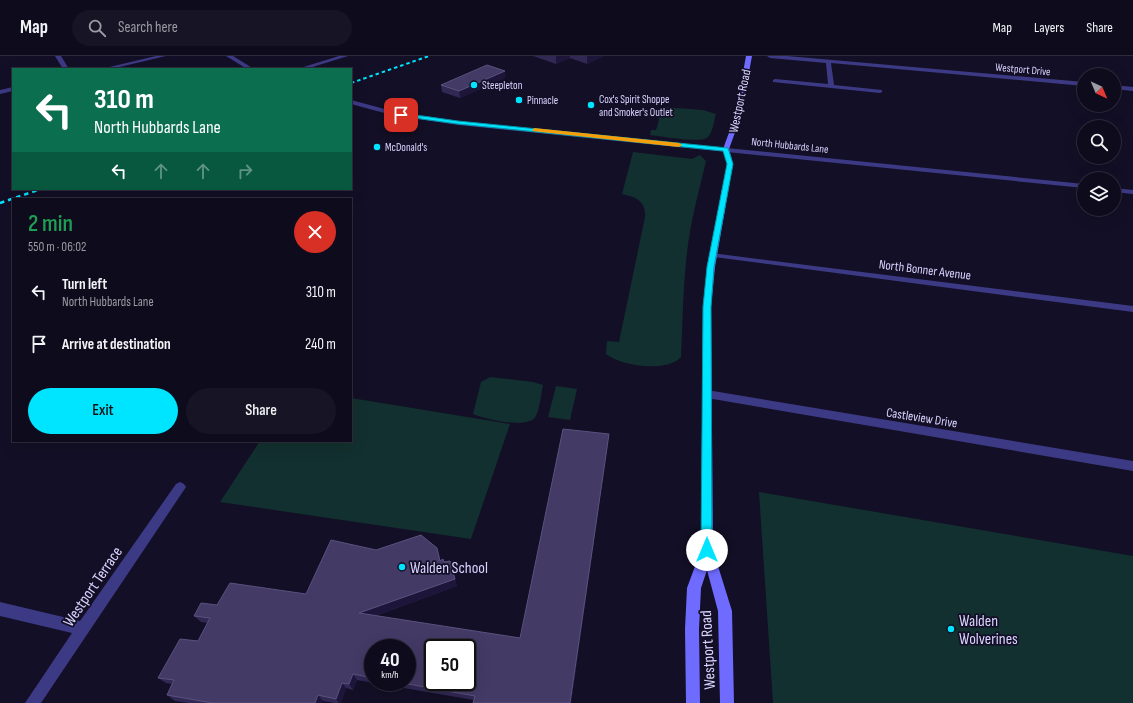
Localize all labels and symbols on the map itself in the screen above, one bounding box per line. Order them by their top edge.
street label: Westport Drive [995,61,1051,78]
street label: Westport Road [725,68,755,134]
north arrow [1077,68,1121,112]
place label: Steepleton [482,79,523,92]
marker: Steepleton [469,80,479,90]
place label: Cox's Spirit Shoppe and Smoker's Outlet [599,93,674,119]
place label: Pinnacle [527,94,558,107]
marker: Pinnacle [514,95,524,105]
pin [384,98,418,132]
marker: Cox's Spirit Shoppe and Smoker's Outlet [586,100,596,110]
street label: North Hubbards Lane [751,135,829,156]
place label: McDonald's [385,141,427,154]
marker: McDonald's [372,142,382,152]
street label: North Bonner Avenue [878,256,972,284]
street label: Castleview Drive [885,404,959,432]
position arrow [686,529,728,571]
street label: Westport Terrace [60,543,127,630]
place label: Walden School [410,559,488,578]
marker: Walden School [397,562,407,572]
street label: Westport Road [697,610,720,690]
place label: Walden Wolverines [959,612,1018,649]
marker: Walden Wolverines [946,624,956,634]
speed limit sign: 50 [424,639,476,691]

